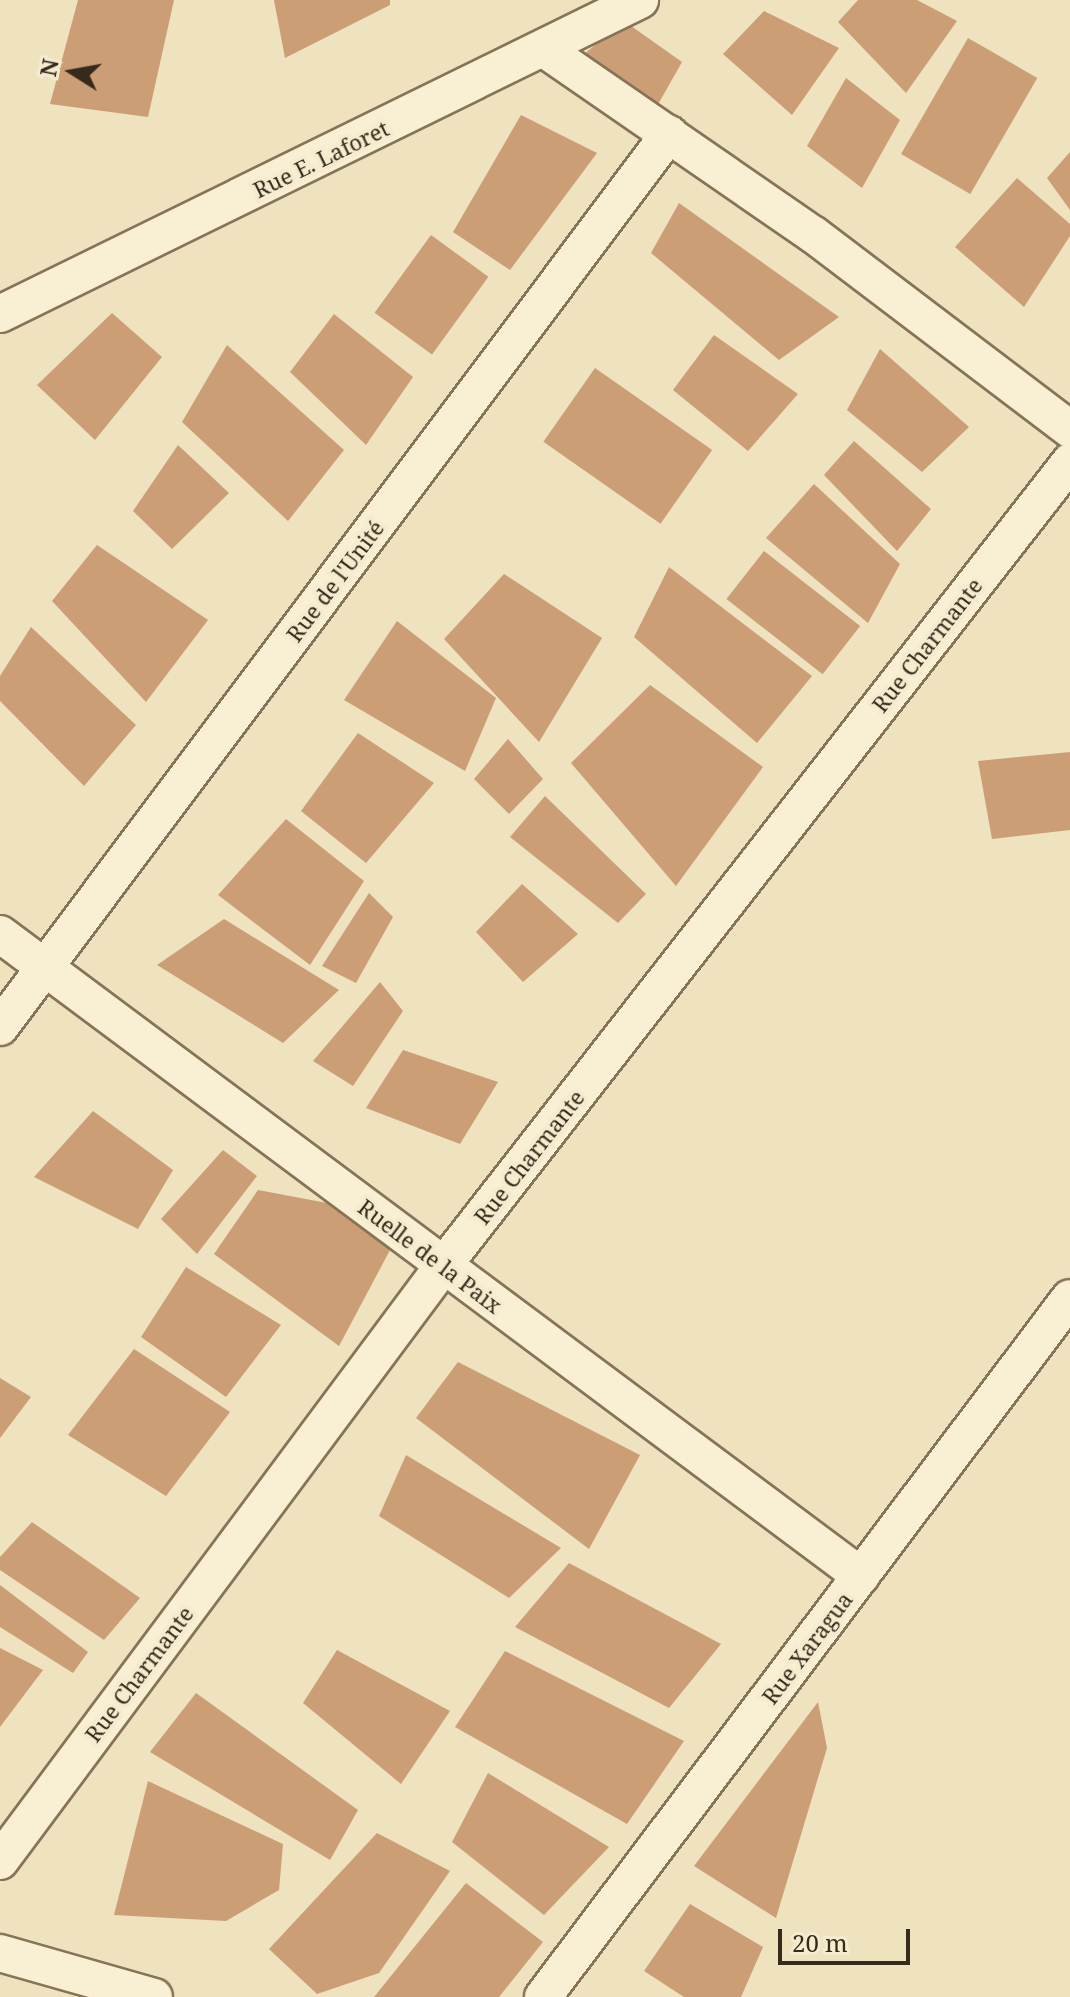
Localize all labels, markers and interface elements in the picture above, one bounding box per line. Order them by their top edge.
north arrow [32,32,112,112]
text: N [32,56,65,79]
street label: Rue E. Laforet [249,115,393,203]
street label: Rue de l'Unité [281,515,389,647]
street label: Rue Charmante [866,573,988,717]
street label: Rue Charmante [468,1085,590,1229]
street label: Ruelle de la Paix [353,1194,507,1318]
street label: Rue Xaragua [756,1587,858,1709]
street label: Rue Charmante [79,1601,199,1747]
scale bar [782,1913,914,1963]
text: 20 m [792,1926,848,1959]

